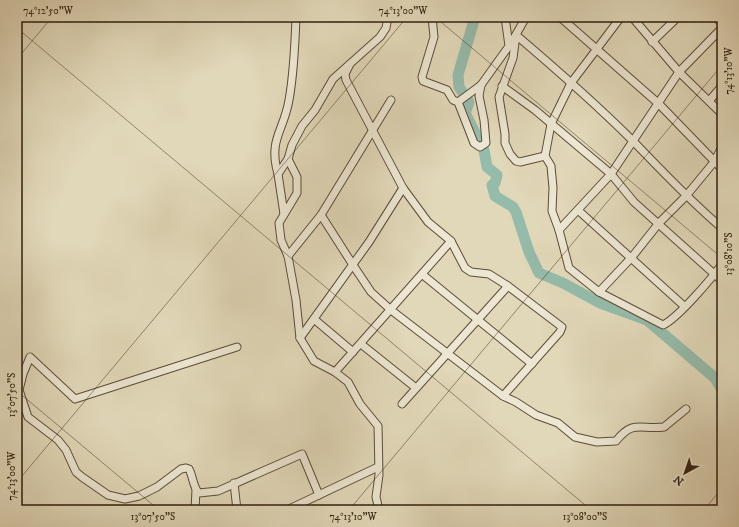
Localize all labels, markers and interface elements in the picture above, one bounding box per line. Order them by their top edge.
text: 74°12'50"W [23,5,74,17]
text: 74°13'00"W [379,5,428,17]
text: 74°13'10"W [723,47,735,95]
text: 13°08'10"S [723,233,735,275]
text: 13°07'50"S [6,373,18,417]
text: 74°13'00"W [6,451,18,500]
north arrow [665,453,705,493]
text: N [671,472,687,488]
text: 13°07'50"S [131,511,175,523]
text: 74°13'10"W [329,511,377,523]
text: 13°08'00"S [563,511,607,523]

